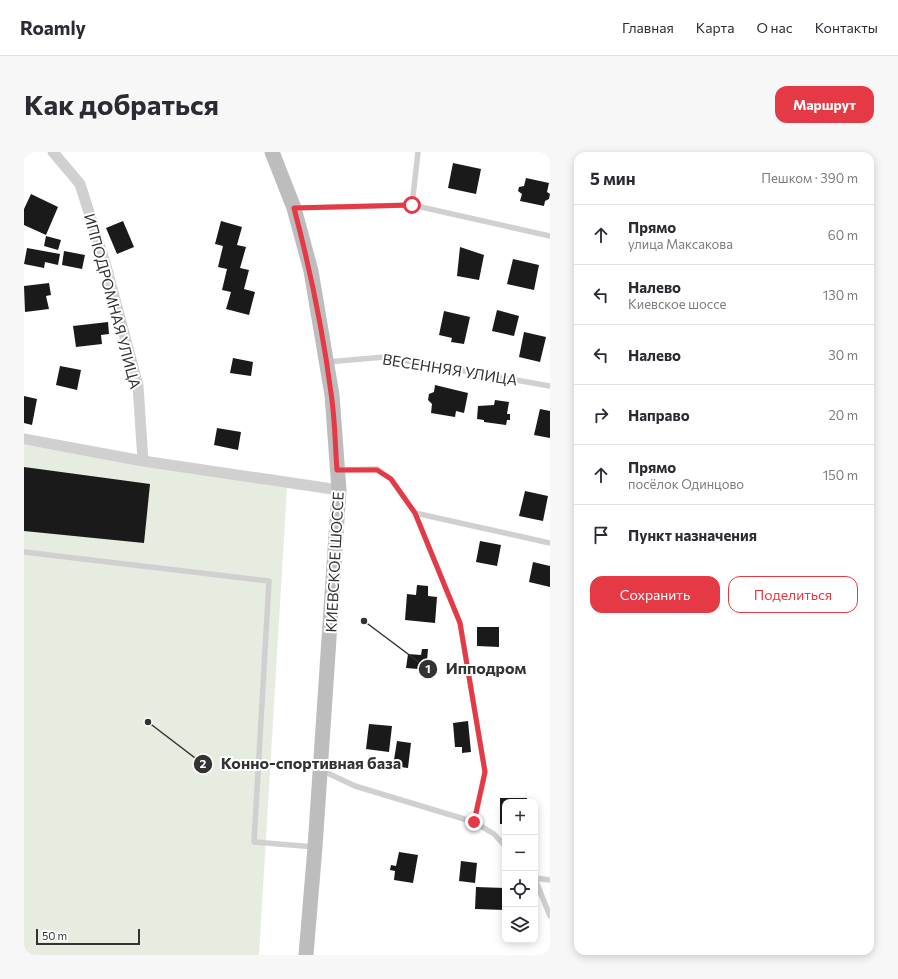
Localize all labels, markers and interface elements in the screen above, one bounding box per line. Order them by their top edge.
text: Roamly [20,16,86,39]
text: Главная [622,19,674,36]
text: Карта [696,19,734,36]
text: О нас [756,19,793,36]
text: Контакты [815,19,878,36]
button: Маршрут [775,86,874,123]
text: Как добраться [24,87,219,121]
text: 5 мин [590,168,636,189]
text: Пешком · 390 m [761,170,858,186]
route start [403,196,421,214]
street label: ИППОДРОМНАЯ УЛИЦА [81,211,145,391]
text: Прямо [628,218,676,236]
icon: ahead [590,224,612,246]
text: 60 m [828,227,858,243]
text: улица Максакова [628,236,733,252]
text: Налево [628,278,681,296]
icon: left [590,284,612,306]
text: 130 m [823,287,858,303]
text: Киевское шоссе [628,296,726,312]
icon: left [590,344,612,366]
text: Налево [628,346,681,364]
text: 30 m [828,347,858,363]
street label: ВЕСЕННЯЯ УЛИЦА [381,349,519,389]
icon: right [590,404,612,426]
text: Направо [628,406,690,424]
text: 20 m [829,407,858,423]
text: Прямо [628,458,676,476]
icon: ahead [590,464,612,486]
text: 150 m [823,467,858,483]
text: посёлок Одинцово [628,476,744,492]
street label: КИЕВСКОЕ ШОССЕ [321,491,347,633]
icon: arrive [590,524,612,546]
text: Пункт назначения [628,526,757,544]
button: Сохранить [590,576,720,613]
button: Поделиться [728,576,858,613]
callout: Ипподром [418,655,534,683]
text: Ипподром [446,658,526,677]
text: 1 [425,661,431,675]
callout: Конно-спортивная база [193,750,410,778]
text: Конно-спортивная база [221,753,401,772]
text: 2 [200,756,207,770]
map controls [502,799,538,943]
button: + [502,799,538,835]
route end [465,813,483,831]
button: − [502,835,538,871]
button: locate [502,871,538,907]
button: layers [502,907,538,943]
scale bar [36,927,140,946]
text: 50 m [42,929,67,942]

